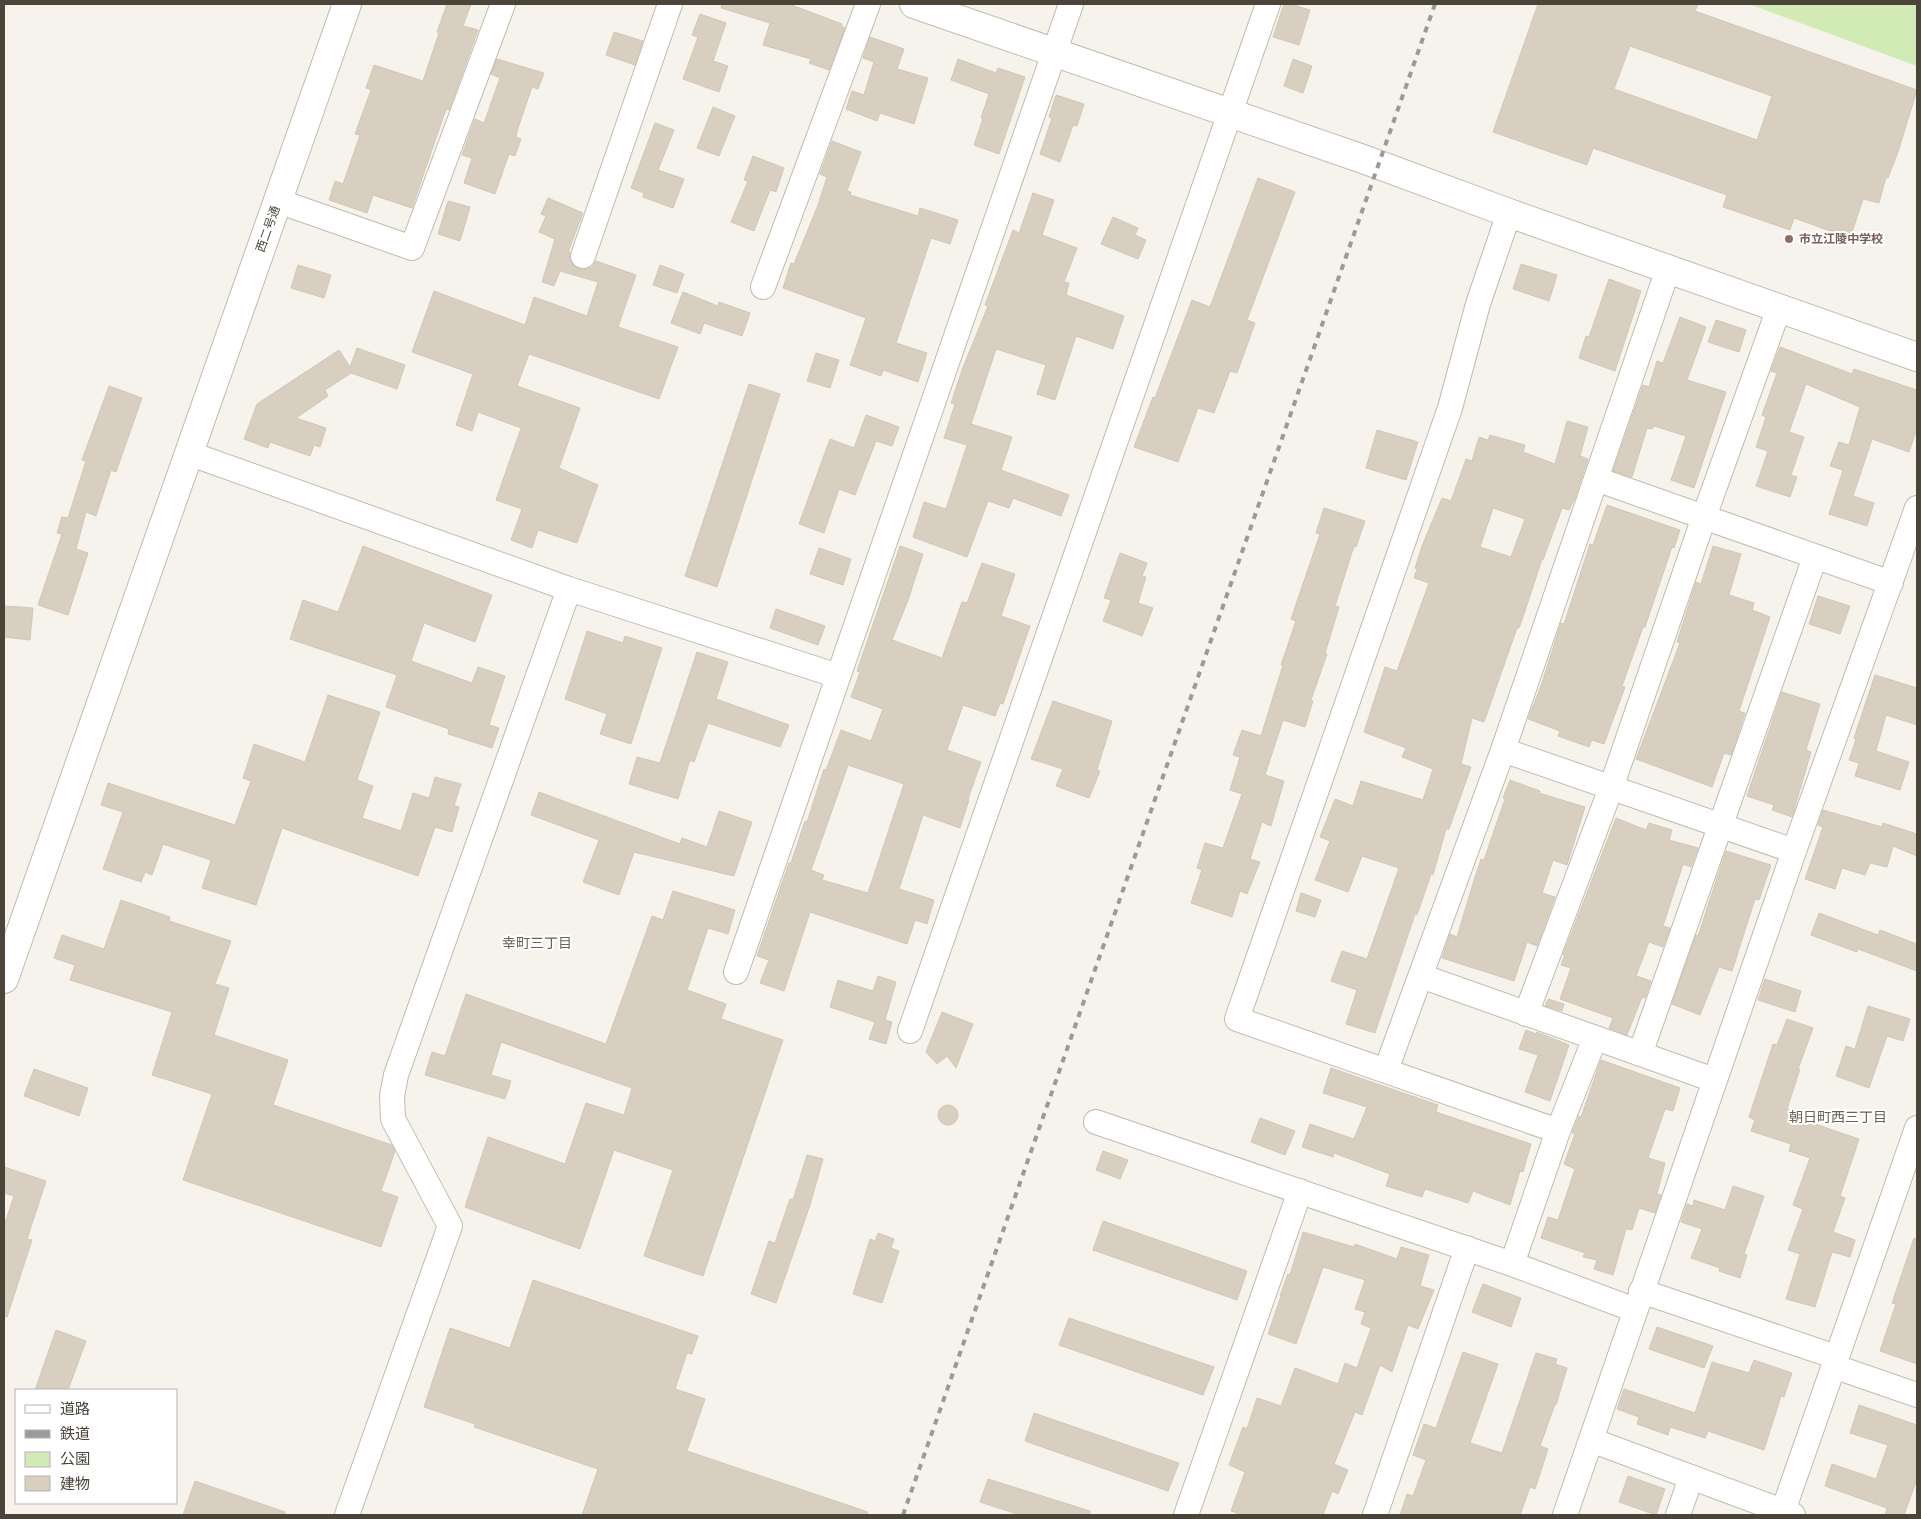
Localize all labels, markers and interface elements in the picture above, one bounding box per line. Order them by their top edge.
street label: 西二号通 [252,204,282,254]
place label: 市立江陵中学校 [1799,231,1883,245]
marker: 市立江陵中学校 [1783,233,1795,245]
district label: 幸町三丁目 [502,934,572,951]
district label: 朝日町西三丁目 [1789,1108,1887,1125]
legend [15,1389,178,1504]
text: 道路 [60,1399,90,1417]
text: 鉄道 [60,1424,90,1442]
text: 公園 [60,1449,90,1467]
text: 建物 [60,1474,90,1492]

